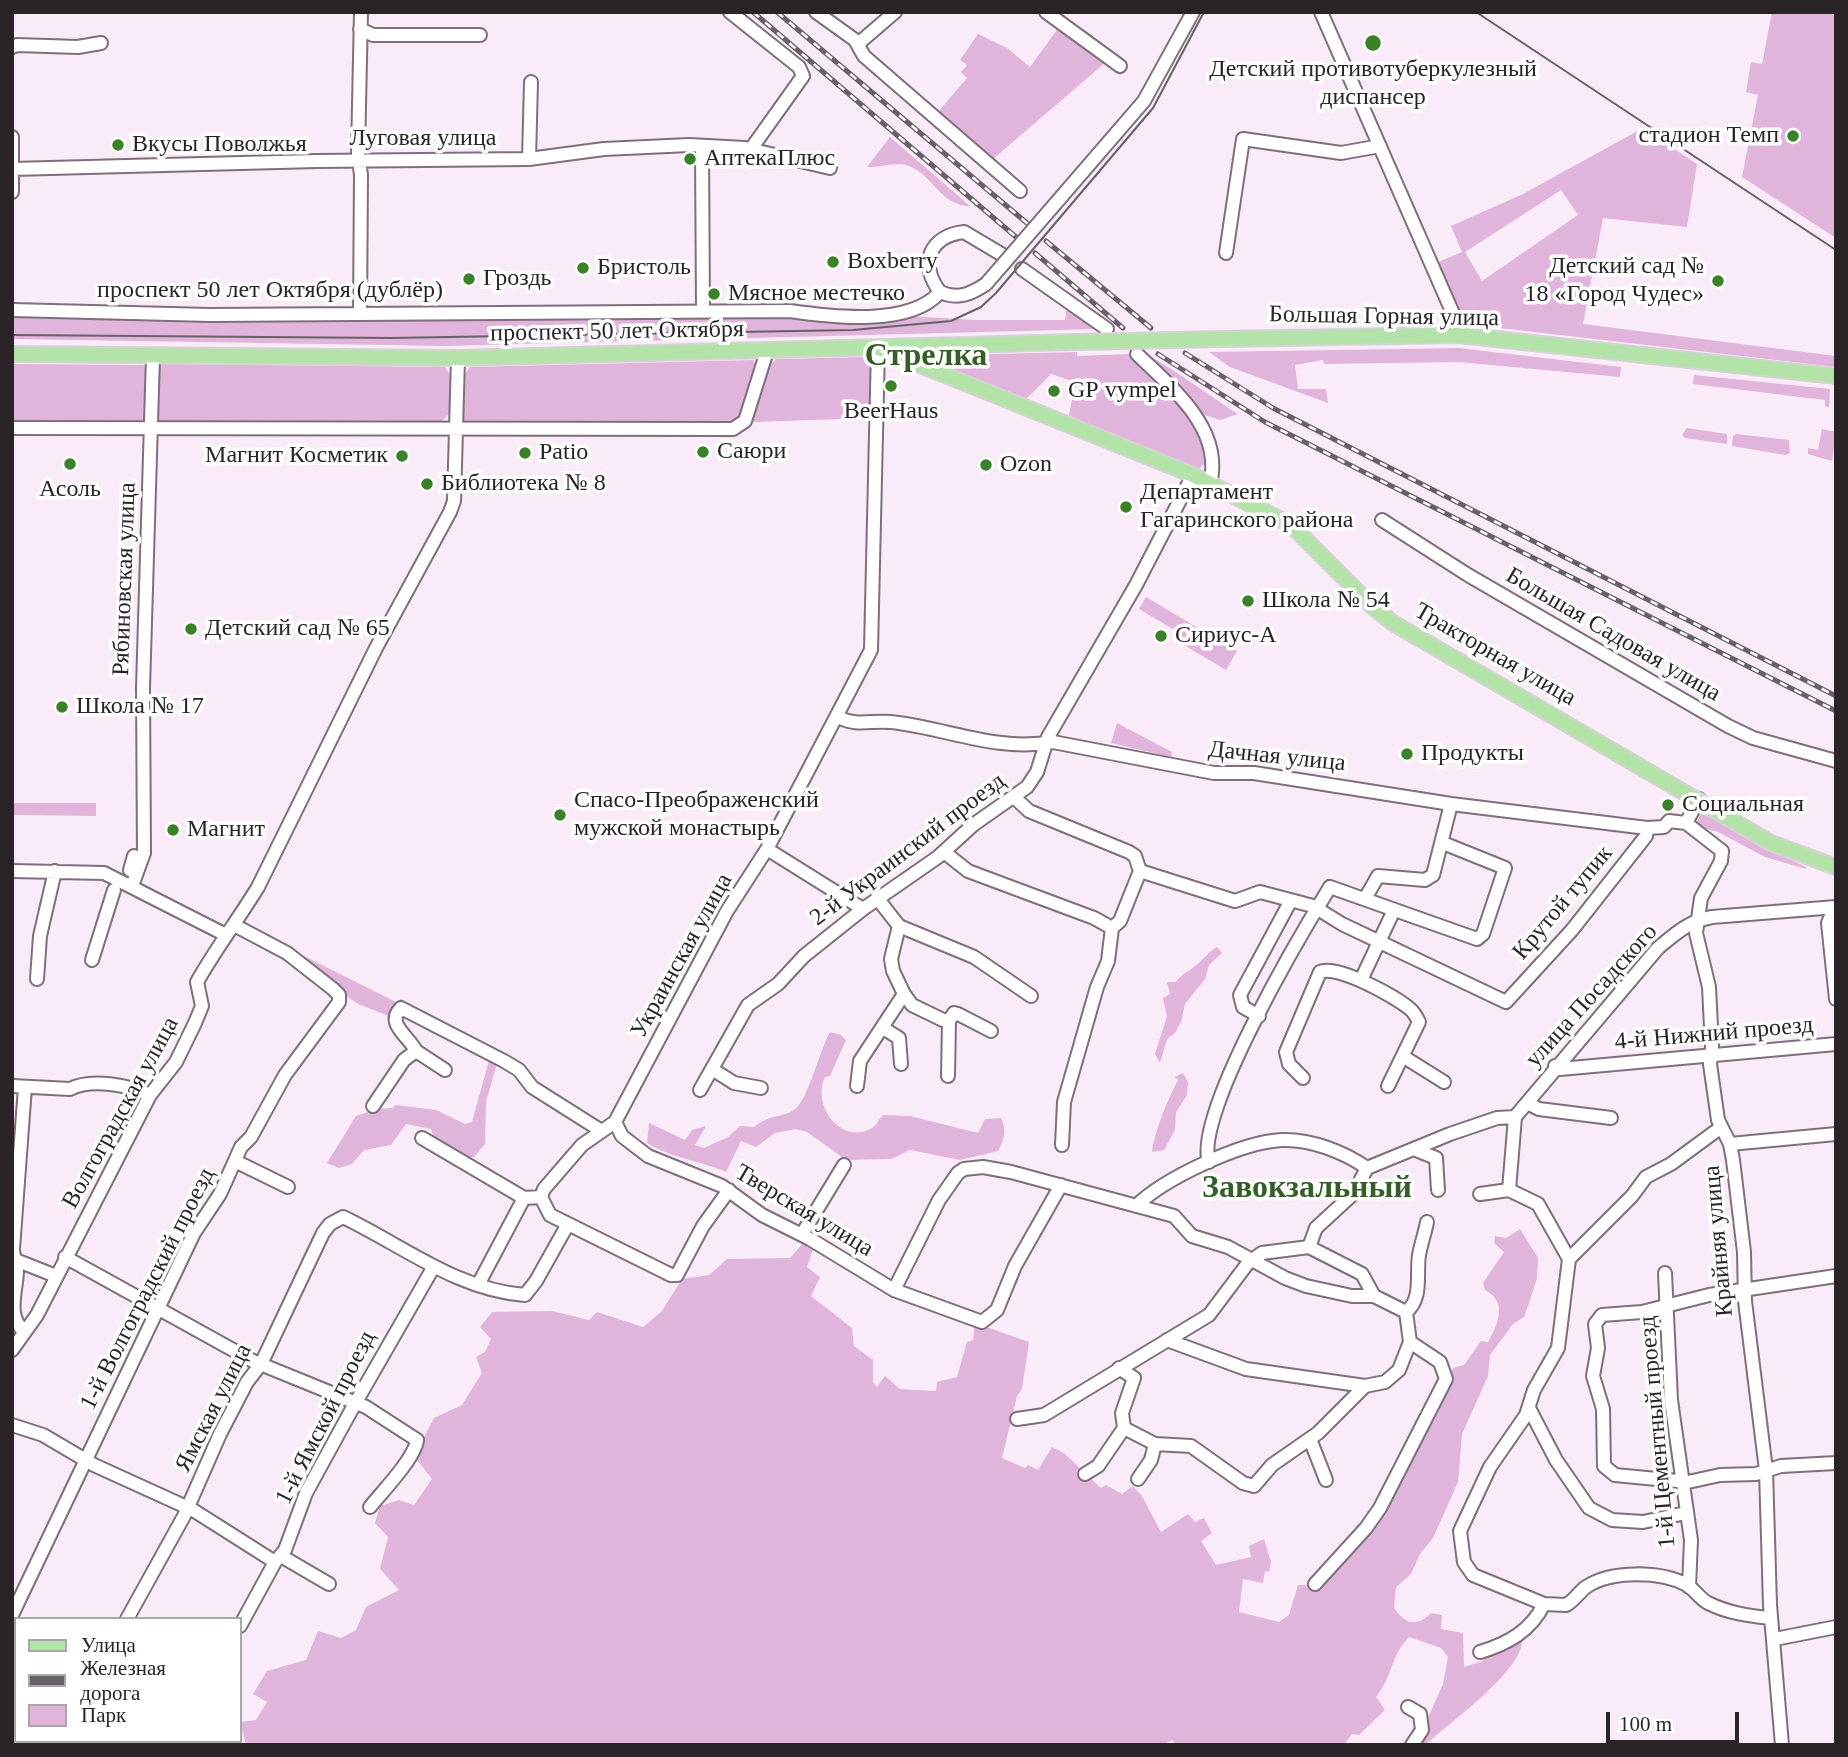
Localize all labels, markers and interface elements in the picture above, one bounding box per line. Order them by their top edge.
marker: Детский противотуберкулезный диспансер [1363,33,1383,53]
place label: Детский противотуберкулезный диспансер [1209,56,1537,112]
place label: стадион Темп [1639,122,1779,150]
street label: Луговая улица [350,125,496,153]
marker: стадион Темп [1785,128,1801,144]
place label: Вкусы Поволжья [132,131,307,159]
marker: Вкусы Поволжья [110,137,126,153]
place label: АптекаПлюс [704,145,835,173]
marker: АптекаПлюс [682,151,698,167]
place label: Boxberry [847,248,938,276]
place label: Детский сад № 18 «Город Чудес» [1525,253,1704,309]
place label: Бристоль [597,254,691,282]
marker: Boxberry [825,254,841,270]
marker: Бристоль [575,260,591,276]
place label: Гроздь [483,265,552,293]
marker: Гроздь [461,271,477,287]
marker: Детский сад № 18 «Город Чудес» [1710,273,1726,289]
street label: проспект 50 лет Октября (дублёр) [97,277,443,305]
place label: Мясное местечко [728,280,905,308]
marker: Мясное местечко [706,286,722,302]
street label: Большая Горная улица [1269,301,1499,333]
street label: проспект 50 лет Октября [490,315,744,349]
district label: Стрелка [865,338,987,376]
place label: GP vympel [1068,377,1177,405]
marker: BeerHaus [883,378,899,394]
marker: GP vympel [1046,383,1062,399]
place label: BeerHaus [844,398,938,426]
place label: Саюри [717,438,786,466]
place label: Patio [539,439,588,467]
place label: Магнит Косметик [205,442,388,470]
marker: Саюри [695,444,711,460]
marker: Patio [517,445,533,461]
marker: Магнит Косметик [394,448,410,464]
place label: Ozon [1000,451,1052,479]
marker: Асоль [62,456,78,472]
marker: Ozon [978,457,994,473]
place label: Библиотека № 8 [441,470,606,498]
place label: Асоль [39,476,101,504]
marker: Библиотека № 8 [419,476,435,492]
place label: Департамент Гагаринского района [1140,479,1353,535]
street label: Рябиновская улица [107,482,143,676]
marker: Департамент Гагаринского района [1118,499,1134,515]
street label: Большая Садовая улица [1500,562,1726,708]
place label: Школа № 54 [1262,587,1390,615]
marker: Школа № 54 [1240,593,1256,609]
street label: Тракторная улица [1409,597,1581,713]
place label: Детский сад № 65 [205,615,390,643]
marker: Детский сад № 65 [183,621,199,637]
place label: Сириус-А [1175,622,1277,650]
marker: Сириус-А [1153,628,1169,644]
place label: Школа № 17 [76,693,204,721]
marker: Школа № 17 [54,699,70,715]
street label: Дачная улица [1207,735,1347,779]
place label: Продукты [1421,740,1524,768]
marker: Продукты [1399,746,1415,762]
street label: 2-й Украинский проезд [805,767,1011,933]
place label: Спасо-Преображенский мужской монастырь [574,787,819,843]
place label: Социальная [1682,791,1804,819]
marker: Социальная [1660,797,1676,813]
marker: Спасо-Преображенский мужской монастырь [552,807,568,823]
place label: Магнит [187,816,265,844]
marker: Магнит [165,822,181,838]
street label: Крутой тупик [1507,840,1619,966]
street label: Украинская улица [625,869,739,1043]
street label: улица Посадского [1520,918,1664,1074]
street label: 4-й Нижний проезд [1613,1011,1815,1057]
street label: Волгоградская улица [56,1012,186,1214]
street label: Тверская улица [730,1158,878,1264]
street label: 1-й Волгоградский проезд [74,1163,222,1415]
street label: Крайняя улица [1698,1164,1740,1318]
district label: Завокзальный [1202,1170,1412,1208]
street label: 1-й Цементный проезд [1633,1315,1683,1549]
street label: 1-й Ямской проезд [270,1326,382,1510]
street label: Ямская улица [169,1339,259,1477]
legend [14,1617,242,1743]
text: Улица [81,1633,136,1657]
text: Железная дорога [80,1656,166,1705]
scale bar [1610,1698,1743,1742]
text: Парк [81,1703,126,1727]
text: 100 m [1619,1712,1672,1736]

